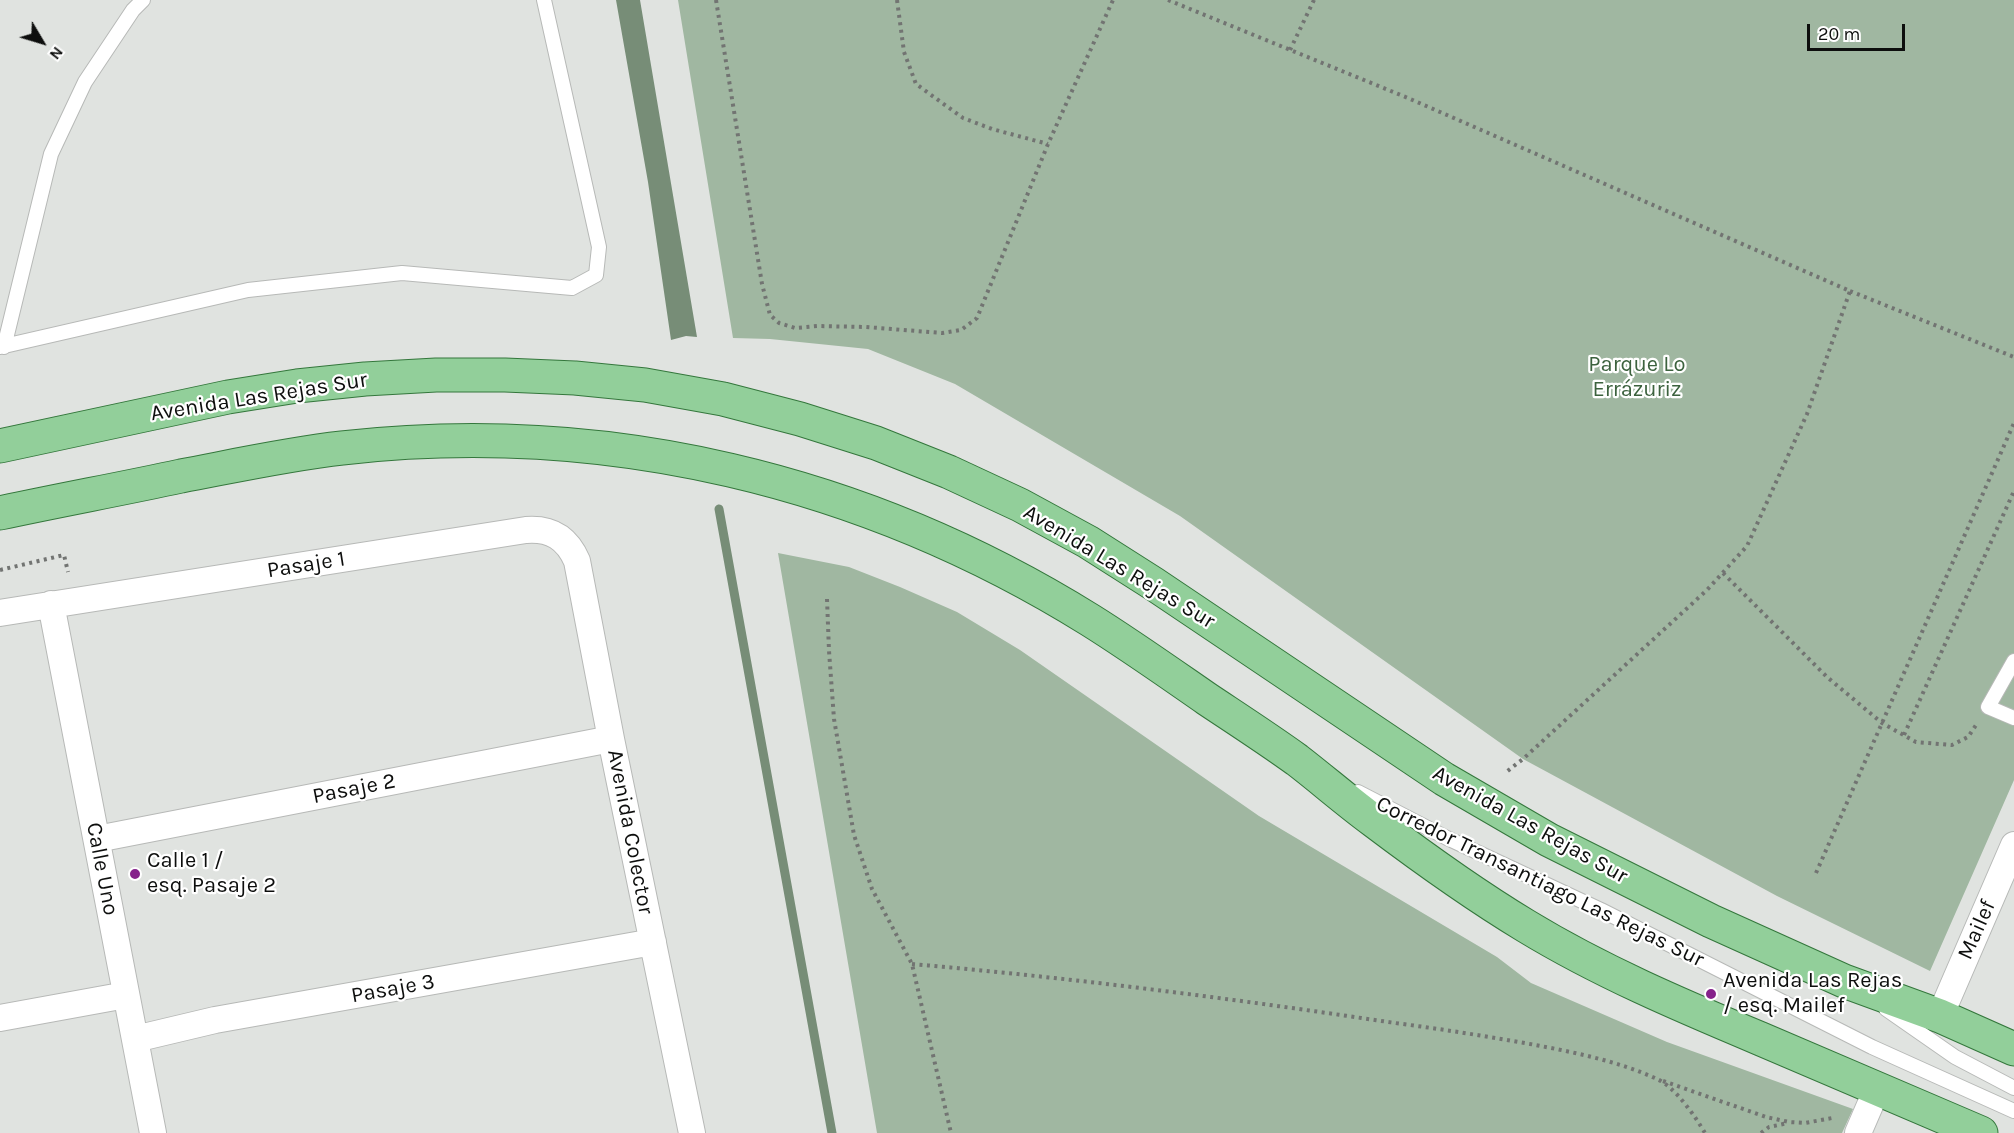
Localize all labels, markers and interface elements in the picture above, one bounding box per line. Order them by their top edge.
north arrow [12,12,72,72]
scale bar [1810,12,1908,50]
text: 20 m [1818,23,1860,45]
text: N [46,43,68,64]
park label: Parque Lo Errázuriz [1588,352,1686,404]
street label: Avenida Las Rejas Sur [149,367,369,427]
street label: Avenida Las Rejas Sur [1018,499,1220,635]
street label: Pasaje 1 [265,546,347,584]
street label: Avenida Colector [601,747,659,917]
street label: Avenida Las Rejas Sur [1428,760,1632,890]
street label: Pasaje 2 [310,768,398,810]
street label: Corredor Transantiago Las Rejas Sur [1372,791,1708,973]
street label: Calle Uno [80,820,124,918]
place label: Calle 1 / esq. Pasaje 2 [147,848,276,900]
marker: Calle 1 / esq. Pasaje 2 [128,867,142,881]
street label: Mailef [1952,896,2002,964]
place label: Avenida Las Rejas / esq. Mailef [1723,968,1902,1020]
street label: Pasaje 3 [349,969,437,1009]
marker: Avenida Las Rejas / esq. Mailef [1704,987,1718,1001]

